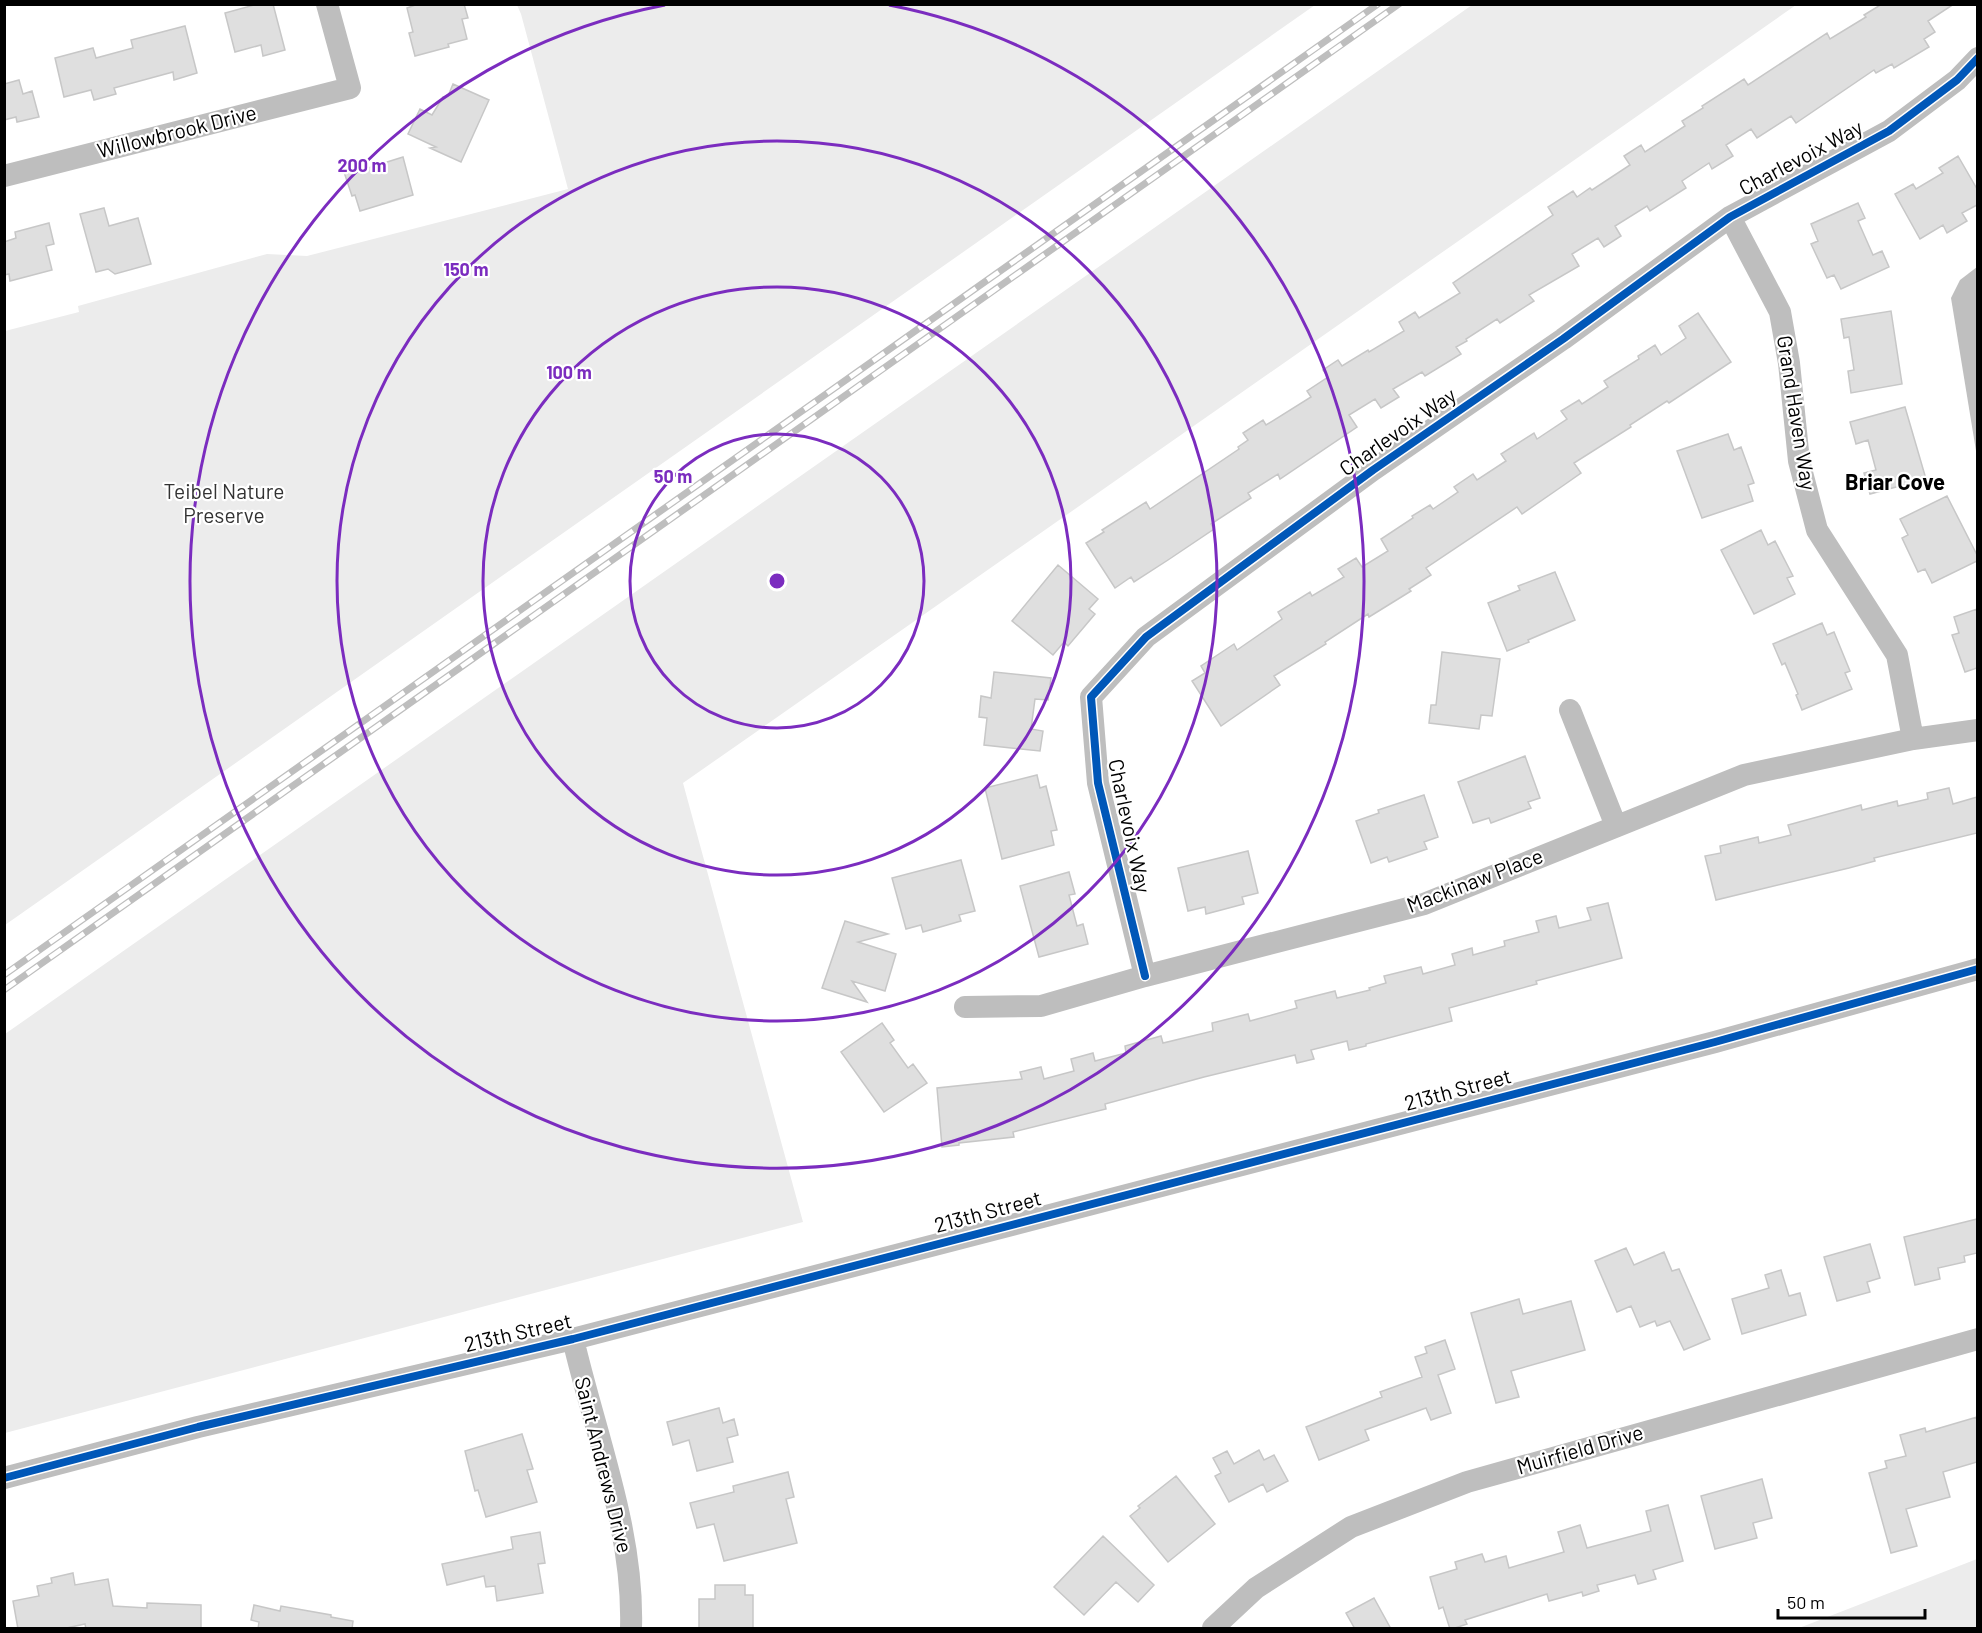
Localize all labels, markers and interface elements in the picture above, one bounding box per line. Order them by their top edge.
street label: Willowbrook Drive [95,99,259,162]
street label: Charlevoix Way [1734,113,1867,200]
text: 200 m [337,154,387,176]
text: 150 m [444,258,488,280]
street label: Grand Haven Way [1773,334,1822,492]
text: 100 m [546,361,592,383]
street label: Charlevoix Way [1334,381,1460,480]
text: 50 m [654,465,692,487]
district label: Briar Cove [1845,468,1945,494]
park label: Teibel Nature Preserve [163,478,285,527]
centre of rings [767,571,787,591]
street label: Charlevoix Way [1104,756,1157,895]
street label: Mackinaw Place [1403,842,1546,917]
street label: 213th Street [1401,1062,1514,1115]
street label: 213th Street [931,1184,1044,1237]
street label: 213th Street [461,1307,574,1356]
street label: Saint Andrews Drive [570,1374,638,1555]
street label: Muirfield Drive [1513,1419,1646,1479]
scale bar [1778,1582,1925,1620]
text: 50 m [1787,1591,1825,1613]

